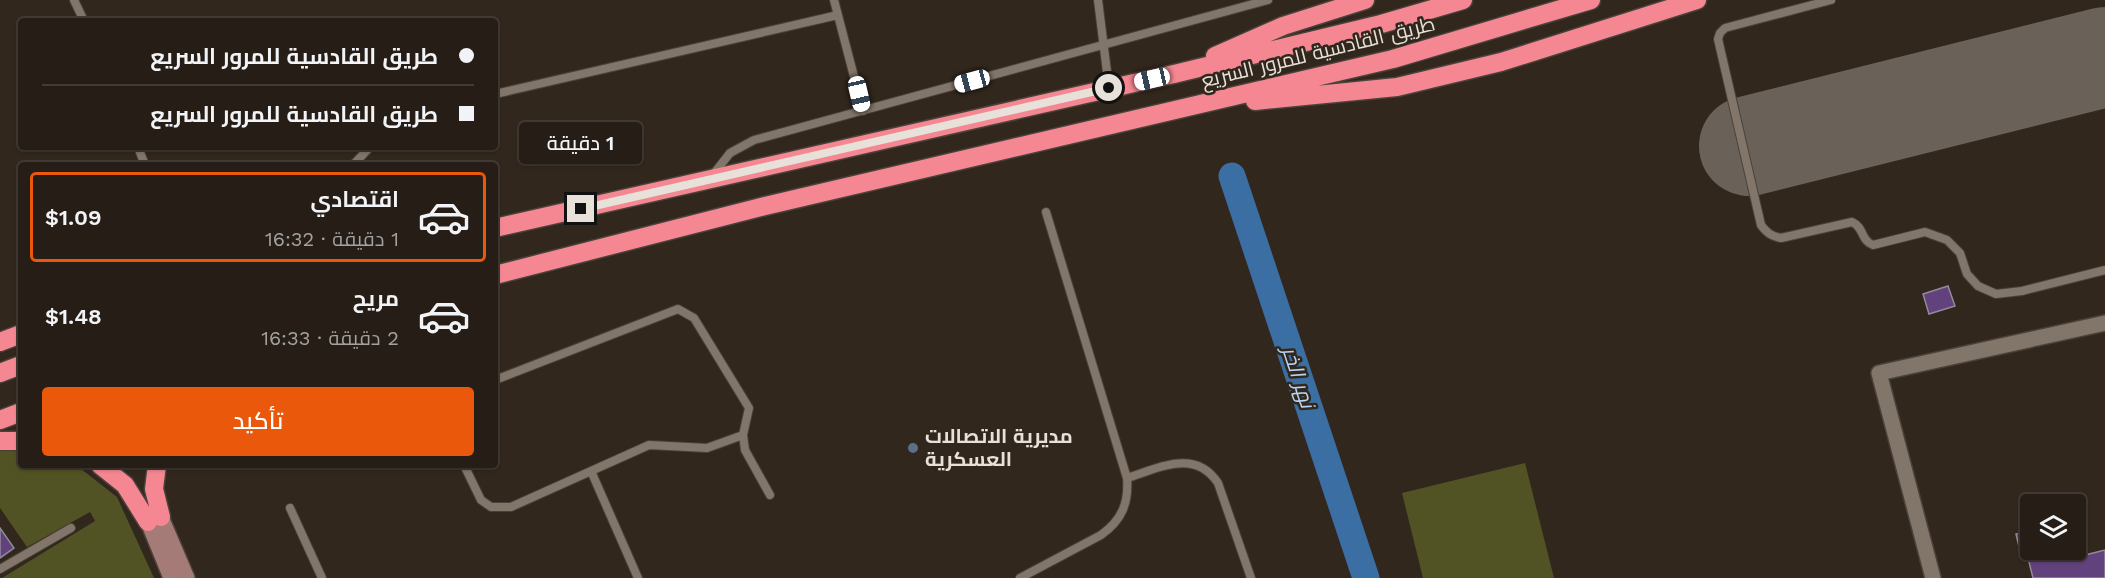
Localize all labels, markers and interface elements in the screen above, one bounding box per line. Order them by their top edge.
street label: طريق القادسية للمرور السريع [1199,11,1438,95]
text: طريق القادسية للمرور السريع [150,44,438,69]
car [1132,66,1172,92]
car [952,68,992,94]
car [846,74,872,114]
route start [1095,74,1122,101]
text: طريق القادسية للمرور السريع [150,102,438,127]
callout: 1 دقيقة [520,122,642,164]
text: 1 دقيقة [547,131,614,155]
text: اقتصادي [310,187,399,212]
icon: car [417,190,471,244]
route end [567,195,594,222]
text: $1.09 [45,205,102,230]
text: 1 دقيقة · 16:32 [265,227,399,251]
text: مريح [353,286,399,311]
icon: car [417,289,471,343]
text: $1.48 [45,304,102,329]
text: 2 دقيقة · 16:33 [261,326,399,350]
water label: نهر الخر [1275,340,1321,414]
button: تأكيد [42,387,474,456]
place label: مديرية الاتصالات العسكرية [925,424,1073,471]
marker: مديرية الاتصالات العسكرية [906,441,920,455]
map controls [2020,494,2086,560]
button: layers [2020,494,2086,560]

